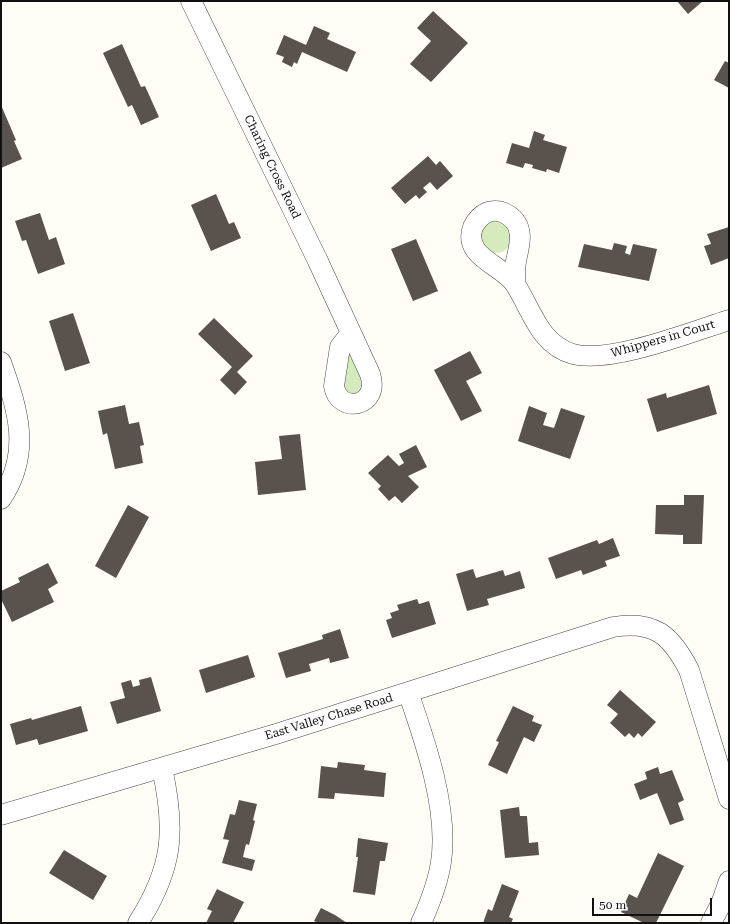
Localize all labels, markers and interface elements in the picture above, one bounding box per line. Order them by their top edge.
street label: Charing Cross Road [241,113,303,221]
street label: Whippers in Court [609,317,717,361]
street label: East Valley Chase Road [263,691,395,743]
scale bar [594,890,714,916]
text: 50 m [599,898,626,912]

